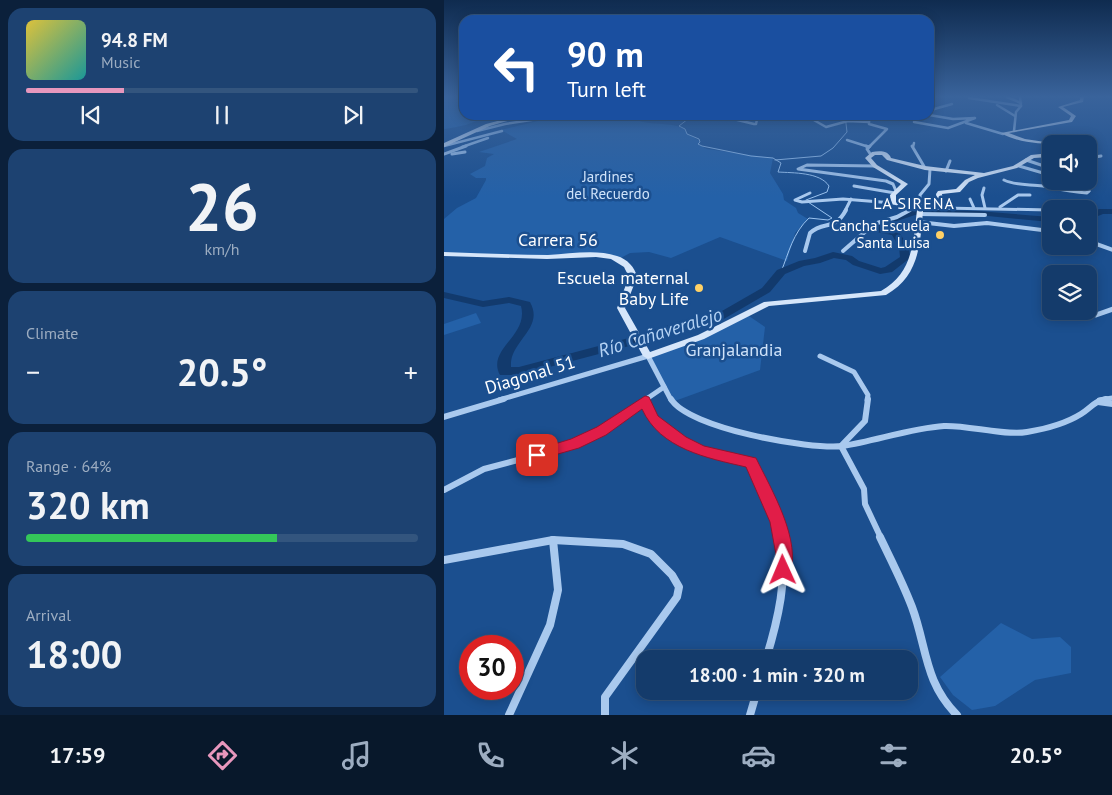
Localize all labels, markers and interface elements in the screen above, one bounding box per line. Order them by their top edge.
text: 94.8 FM [101,28,168,52]
text: 90 m [567,31,644,77]
icon: left [484,35,549,100]
text: Music [101,52,141,72]
text: Turn left [567,75,646,103]
icon: previous [77,101,105,129]
icon: pause [208,101,236,129]
icon: next [339,101,367,129]
map controls [1042,135,1097,320]
button: sound [1042,135,1097,190]
text: 26 [185,164,259,248]
park label: Jardines del Recuerdo [566,167,650,203]
district label: LA SIRENA [873,193,955,213]
button: search [1042,200,1097,255]
place label: Cancha Escuela Santa Luisa [831,216,930,252]
street label: Carrera 56 [518,228,598,251]
marker: Cancha Escuela Santa Luisa [934,229,946,241]
text: km/h [204,239,240,259]
button: layers [1042,265,1097,320]
place label: Escuela maternal Baby Life [557,266,690,310]
marker: Escuela maternal Baby Life [693,282,705,294]
water label: Río Cañaveralejo [595,302,725,362]
text: Climate [26,323,78,343]
park label: Granjalandia [685,338,783,361]
text: 20.5° [177,347,267,396]
street label: Diagonal 51 [482,350,578,399]
text: − [26,353,40,390]
text: + [404,353,418,390]
pin [516,434,558,476]
icon: arrive [523,441,551,469]
text: Range · 64% [26,456,111,476]
text: 320 km [26,480,150,529]
position arrow [756,543,808,595]
text: Arrival [26,605,71,625]
text: 18:00 [26,629,122,678]
speed limit sign: 30 [459,635,524,700]
text: 18:00 · 1 min · 320 m [689,663,865,687]
icon: directions [205,738,240,773]
icon: music [339,738,374,773]
icon: phone [473,738,508,773]
icon: climate [607,738,642,773]
icon: car [741,738,776,773]
icon: filters [876,738,911,773]
text: 17:59 [50,741,105,769]
text: 20.5° [1010,741,1062,769]

